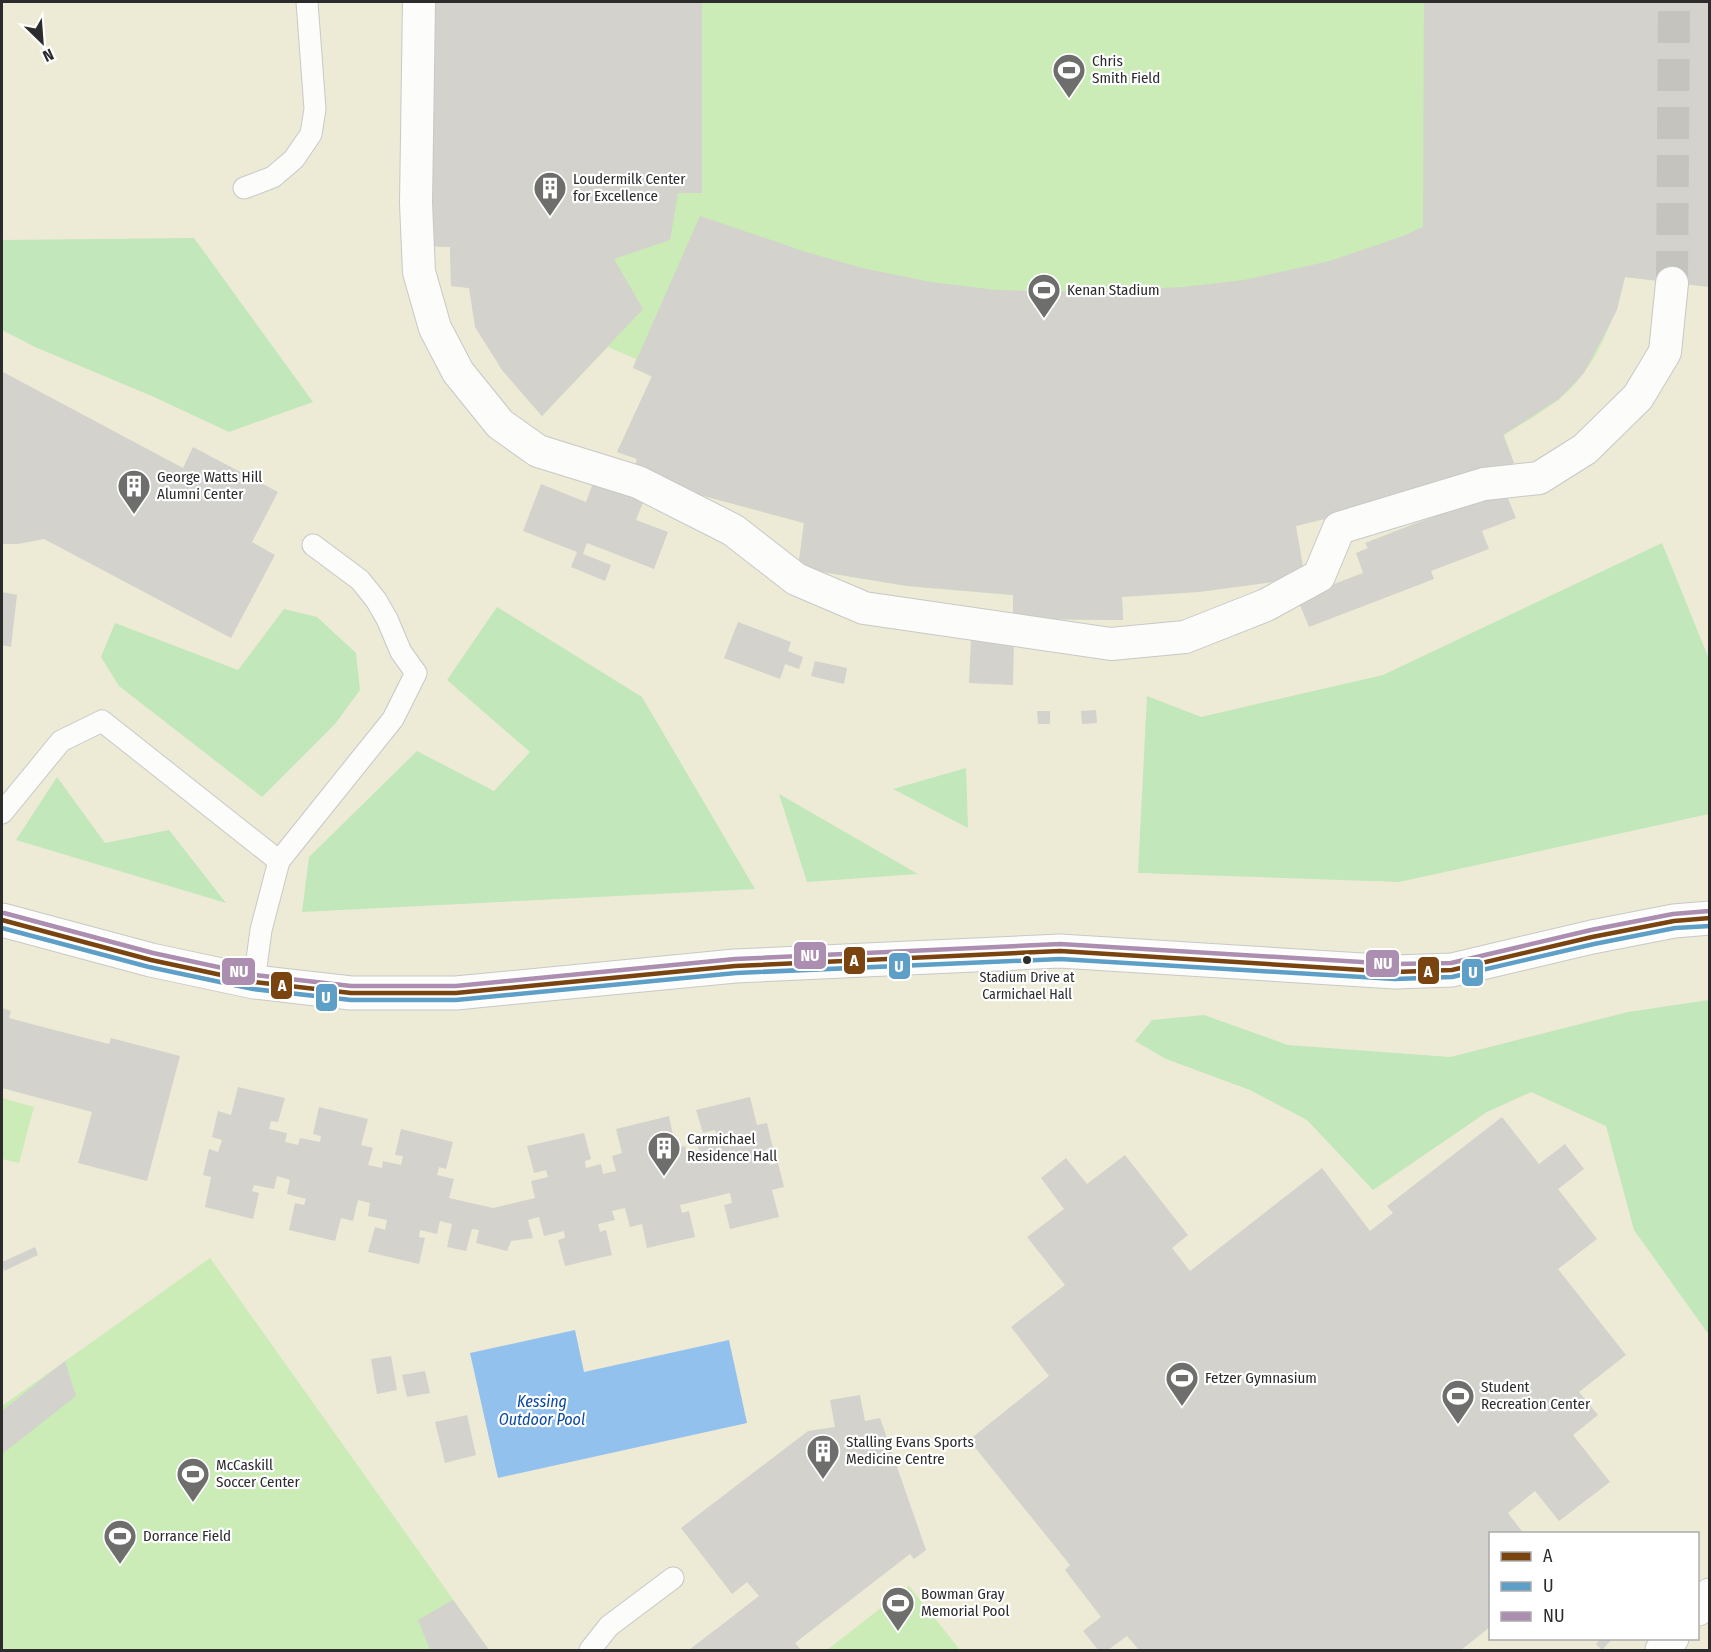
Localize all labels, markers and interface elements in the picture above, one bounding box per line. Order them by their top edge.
north arrow [12,12,72,72]
text: N [40,45,56,66]
sports icon: Chris Smith Field [1051,52,1087,99]
place label: Chris Smith Field [1092,52,1160,87]
building icon: Loudermilk Center for Excellence [532,170,568,217]
place label: Loudermilk Center for Excellence [573,170,686,205]
sports icon: Kenan Stadium [1026,272,1062,319]
place label: Kenan Stadium [1067,281,1160,299]
building icon: George Watts Hill Alumni Center [116,468,152,515]
place label: George Watts Hill Alumni Center [157,468,262,503]
line badge: NU [793,941,827,970]
text: NU [801,946,819,965]
line badge: A [843,946,866,975]
line badge: NU [1365,949,1400,978]
text: A [849,951,859,970]
line badge: U [888,952,911,980]
marker: Stadium Drive at Carmichael Hall [1021,954,1033,966]
text: NU [1374,954,1392,973]
line badge: A [1417,956,1440,985]
line badge: NU [221,957,256,986]
text: U [894,957,904,976]
line badge: U [1461,958,1484,987]
text: NU [230,962,248,981]
text: A [1423,962,1433,981]
text: U [1468,963,1478,982]
place label: Stadium Drive at Carmichael Hall [979,969,1075,1003]
line badge: A [270,971,293,1000]
text: A [277,976,287,995]
line badge: U [315,983,338,1012]
text: U [321,988,331,1007]
building icon: Carmichael Residence Hall [646,1130,682,1177]
place label: Carmichael Residence Hall [687,1130,777,1165]
sports icon: Fetzer Gymnasium [1164,1360,1200,1407]
place label: Fetzer Gymnasium [1205,1369,1317,1387]
sports icon: Student Recreation Center [1440,1378,1476,1425]
place label: Student Recreation Center [1481,1378,1591,1413]
water label: Kessing Outdoor Pool [499,1392,585,1429]
building icon: Stalling Evans Sports Medicine Centre [805,1433,841,1480]
place label: Stalling Evans Sports Medicine Centre [846,1433,974,1468]
sports icon: McCaskill Soccer Center [175,1456,211,1503]
place label: McCaskill Soccer Center [216,1456,300,1491]
sports icon: Dorrance Field [102,1518,138,1565]
place label: Dorrance Field [143,1527,231,1545]
legend [1489,1532,1699,1640]
text: A [1543,1545,1553,1567]
text: U [1543,1575,1554,1597]
sports icon: Bowman Gray Memorial Pool [880,1585,916,1632]
place label: Bowman Gray Memorial Pool [921,1585,1009,1620]
text: NU [1543,1605,1565,1627]

